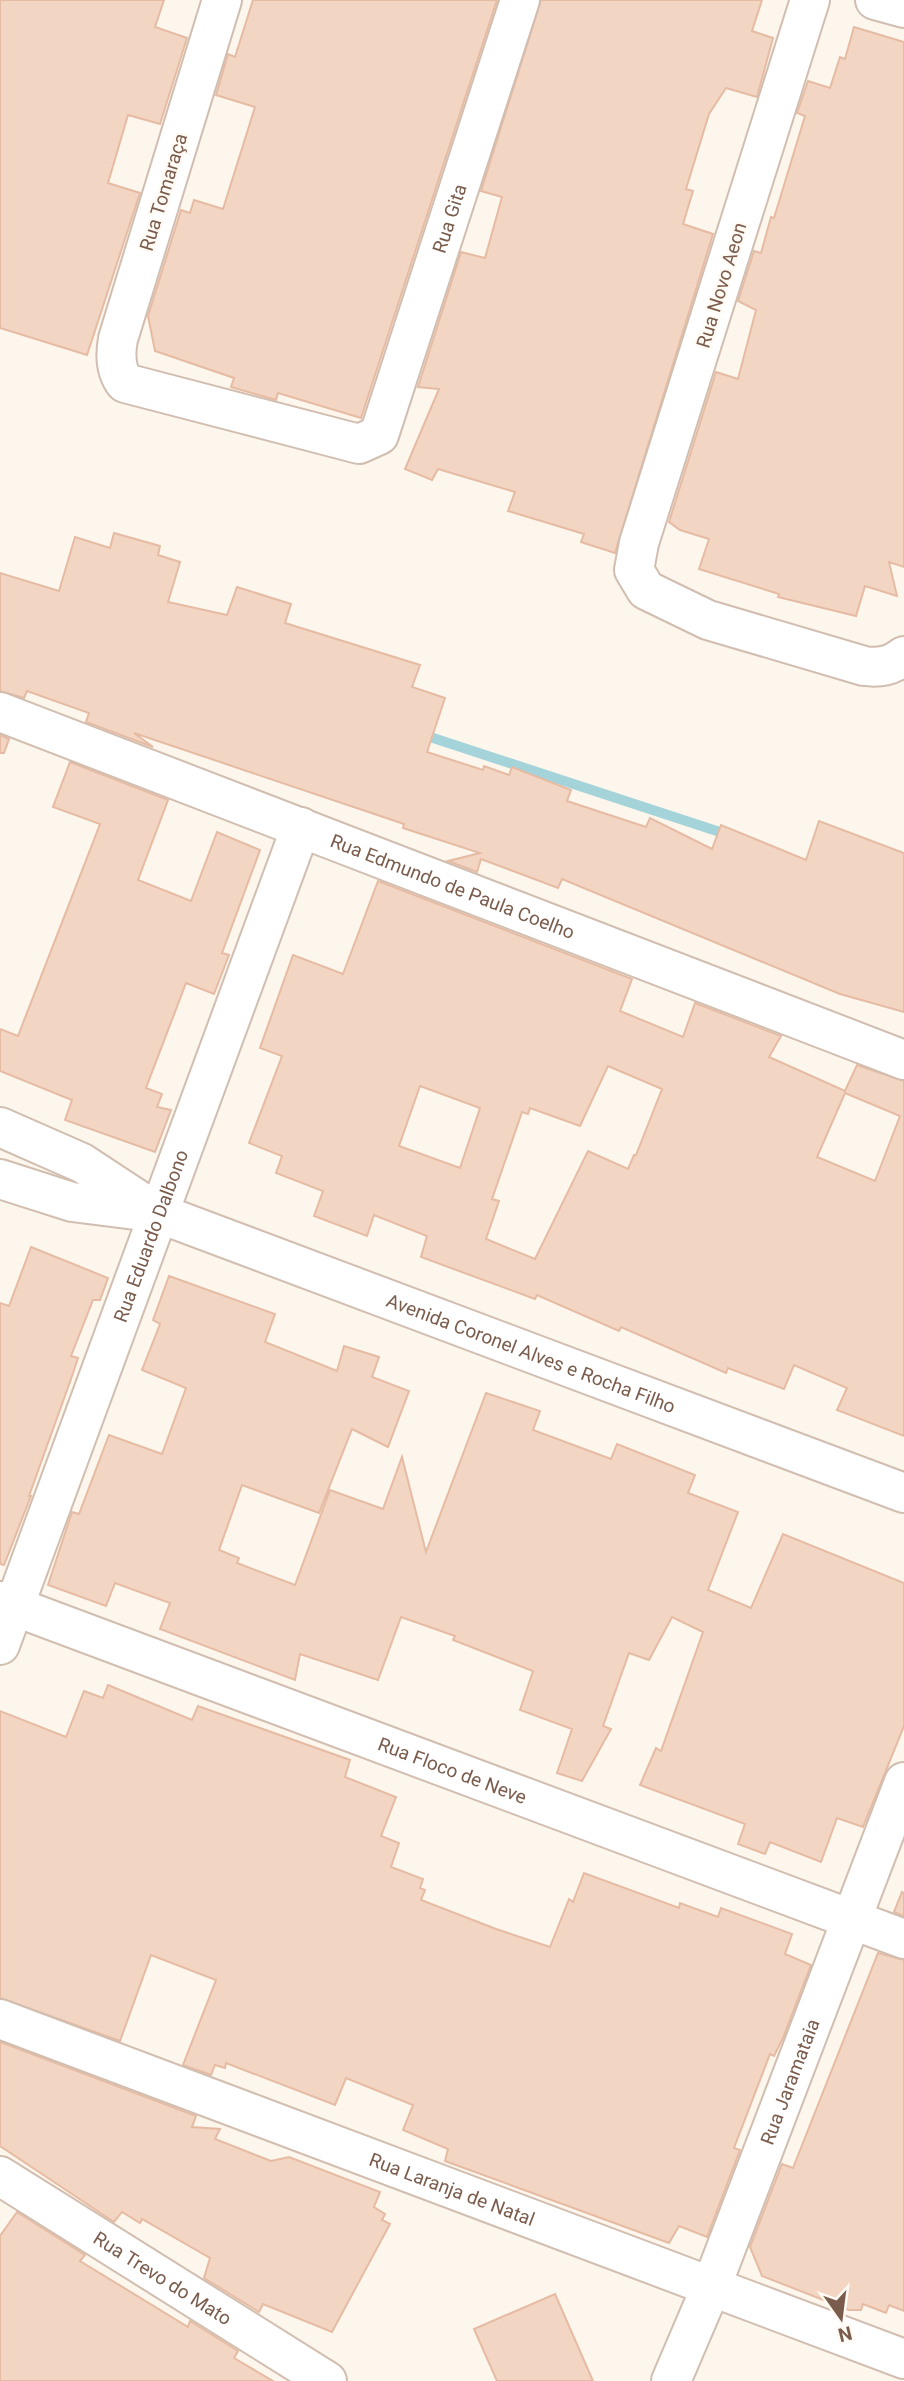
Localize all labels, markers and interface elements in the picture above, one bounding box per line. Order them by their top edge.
street label: Rua Tomaraça [135,131,192,254]
street label: Rua Gita [428,181,472,256]
street label: Rua Novo Aeon [691,220,751,351]
street label: Rua Edmundo de Paula Coelho [327,829,578,944]
street label: Rua Eduardo Dalbono [109,1146,193,1326]
street label: Avenida Coronel Alves e Rocha Filho [383,1289,679,1418]
street label: Rua Floco de Neve [375,1732,530,1809]
street label: Rua Jaramataia [756,2016,825,2148]
street label: Rua Laranja de Natal [366,2148,538,2231]
street label: Rua Trevo do Mato [89,2227,236,2330]
north arrow [806,2283,876,2353]
text: N [836,2321,854,2347]

